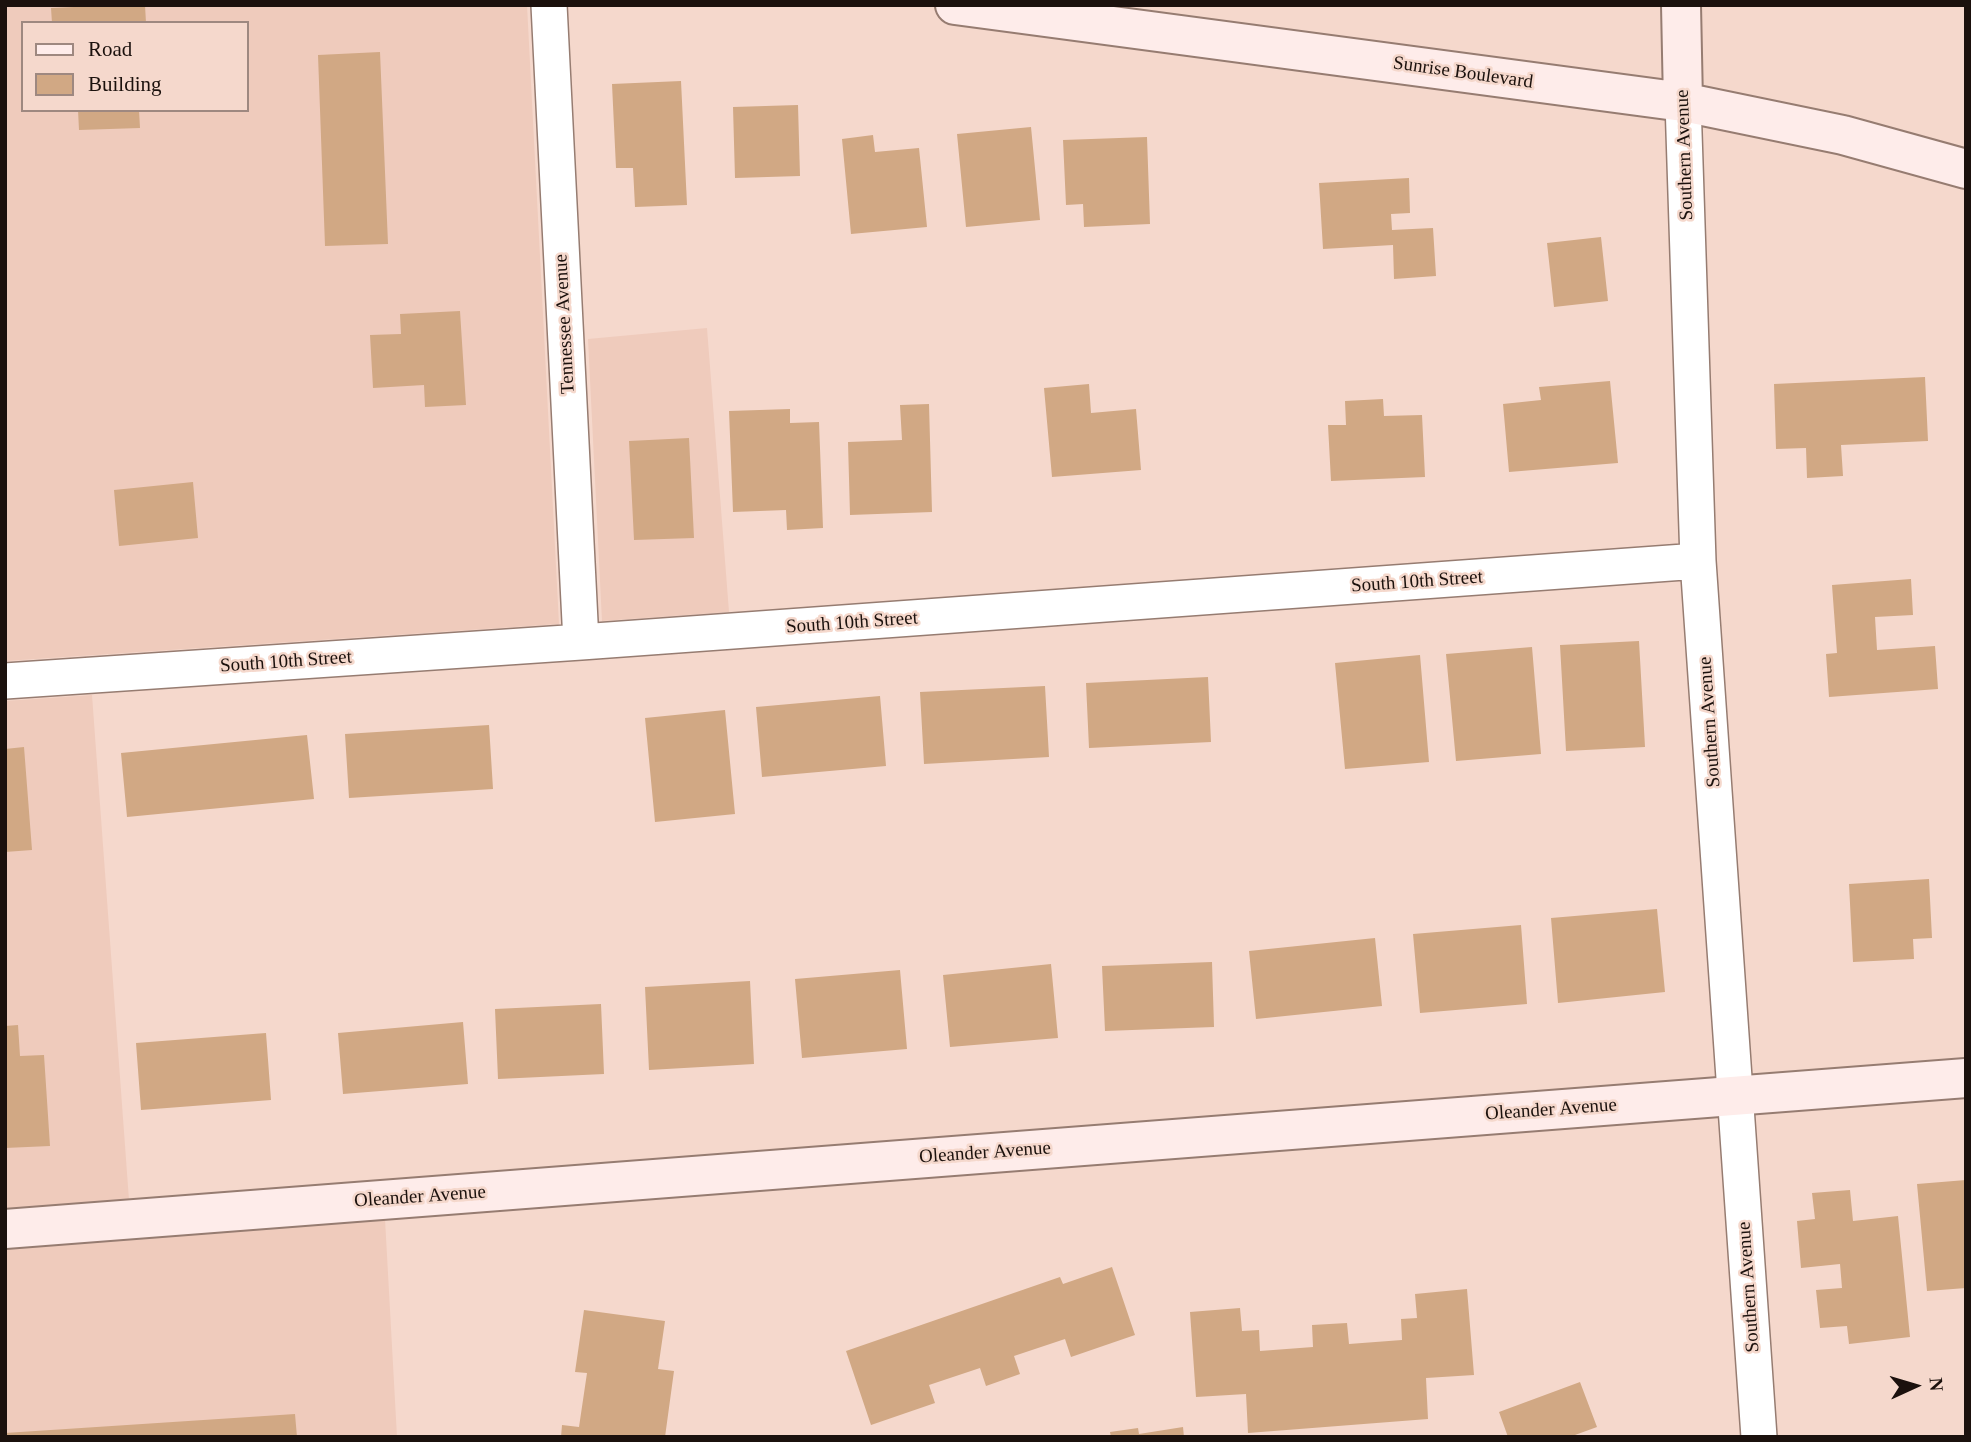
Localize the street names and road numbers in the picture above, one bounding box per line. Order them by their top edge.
street label: Sunrise Boulevard [1392,52,1534,94]
street label: Southern Avenue [1671,89,1699,221]
street label: Tennessee Avenue [550,253,580,395]
street label: South 10th Street [1350,566,1484,598]
street label: South 10th Street [785,607,919,639]
street label: South 10th Street [219,646,353,678]
street label: Southern Avenue [1694,656,1726,788]
street label: Oleander Avenue [1484,1094,1618,1126]
street label: Oleander Avenue [918,1137,1052,1169]
street label: Oleander Avenue [353,1181,487,1213]
street label: Southern Avenue [1733,1221,1765,1353]

